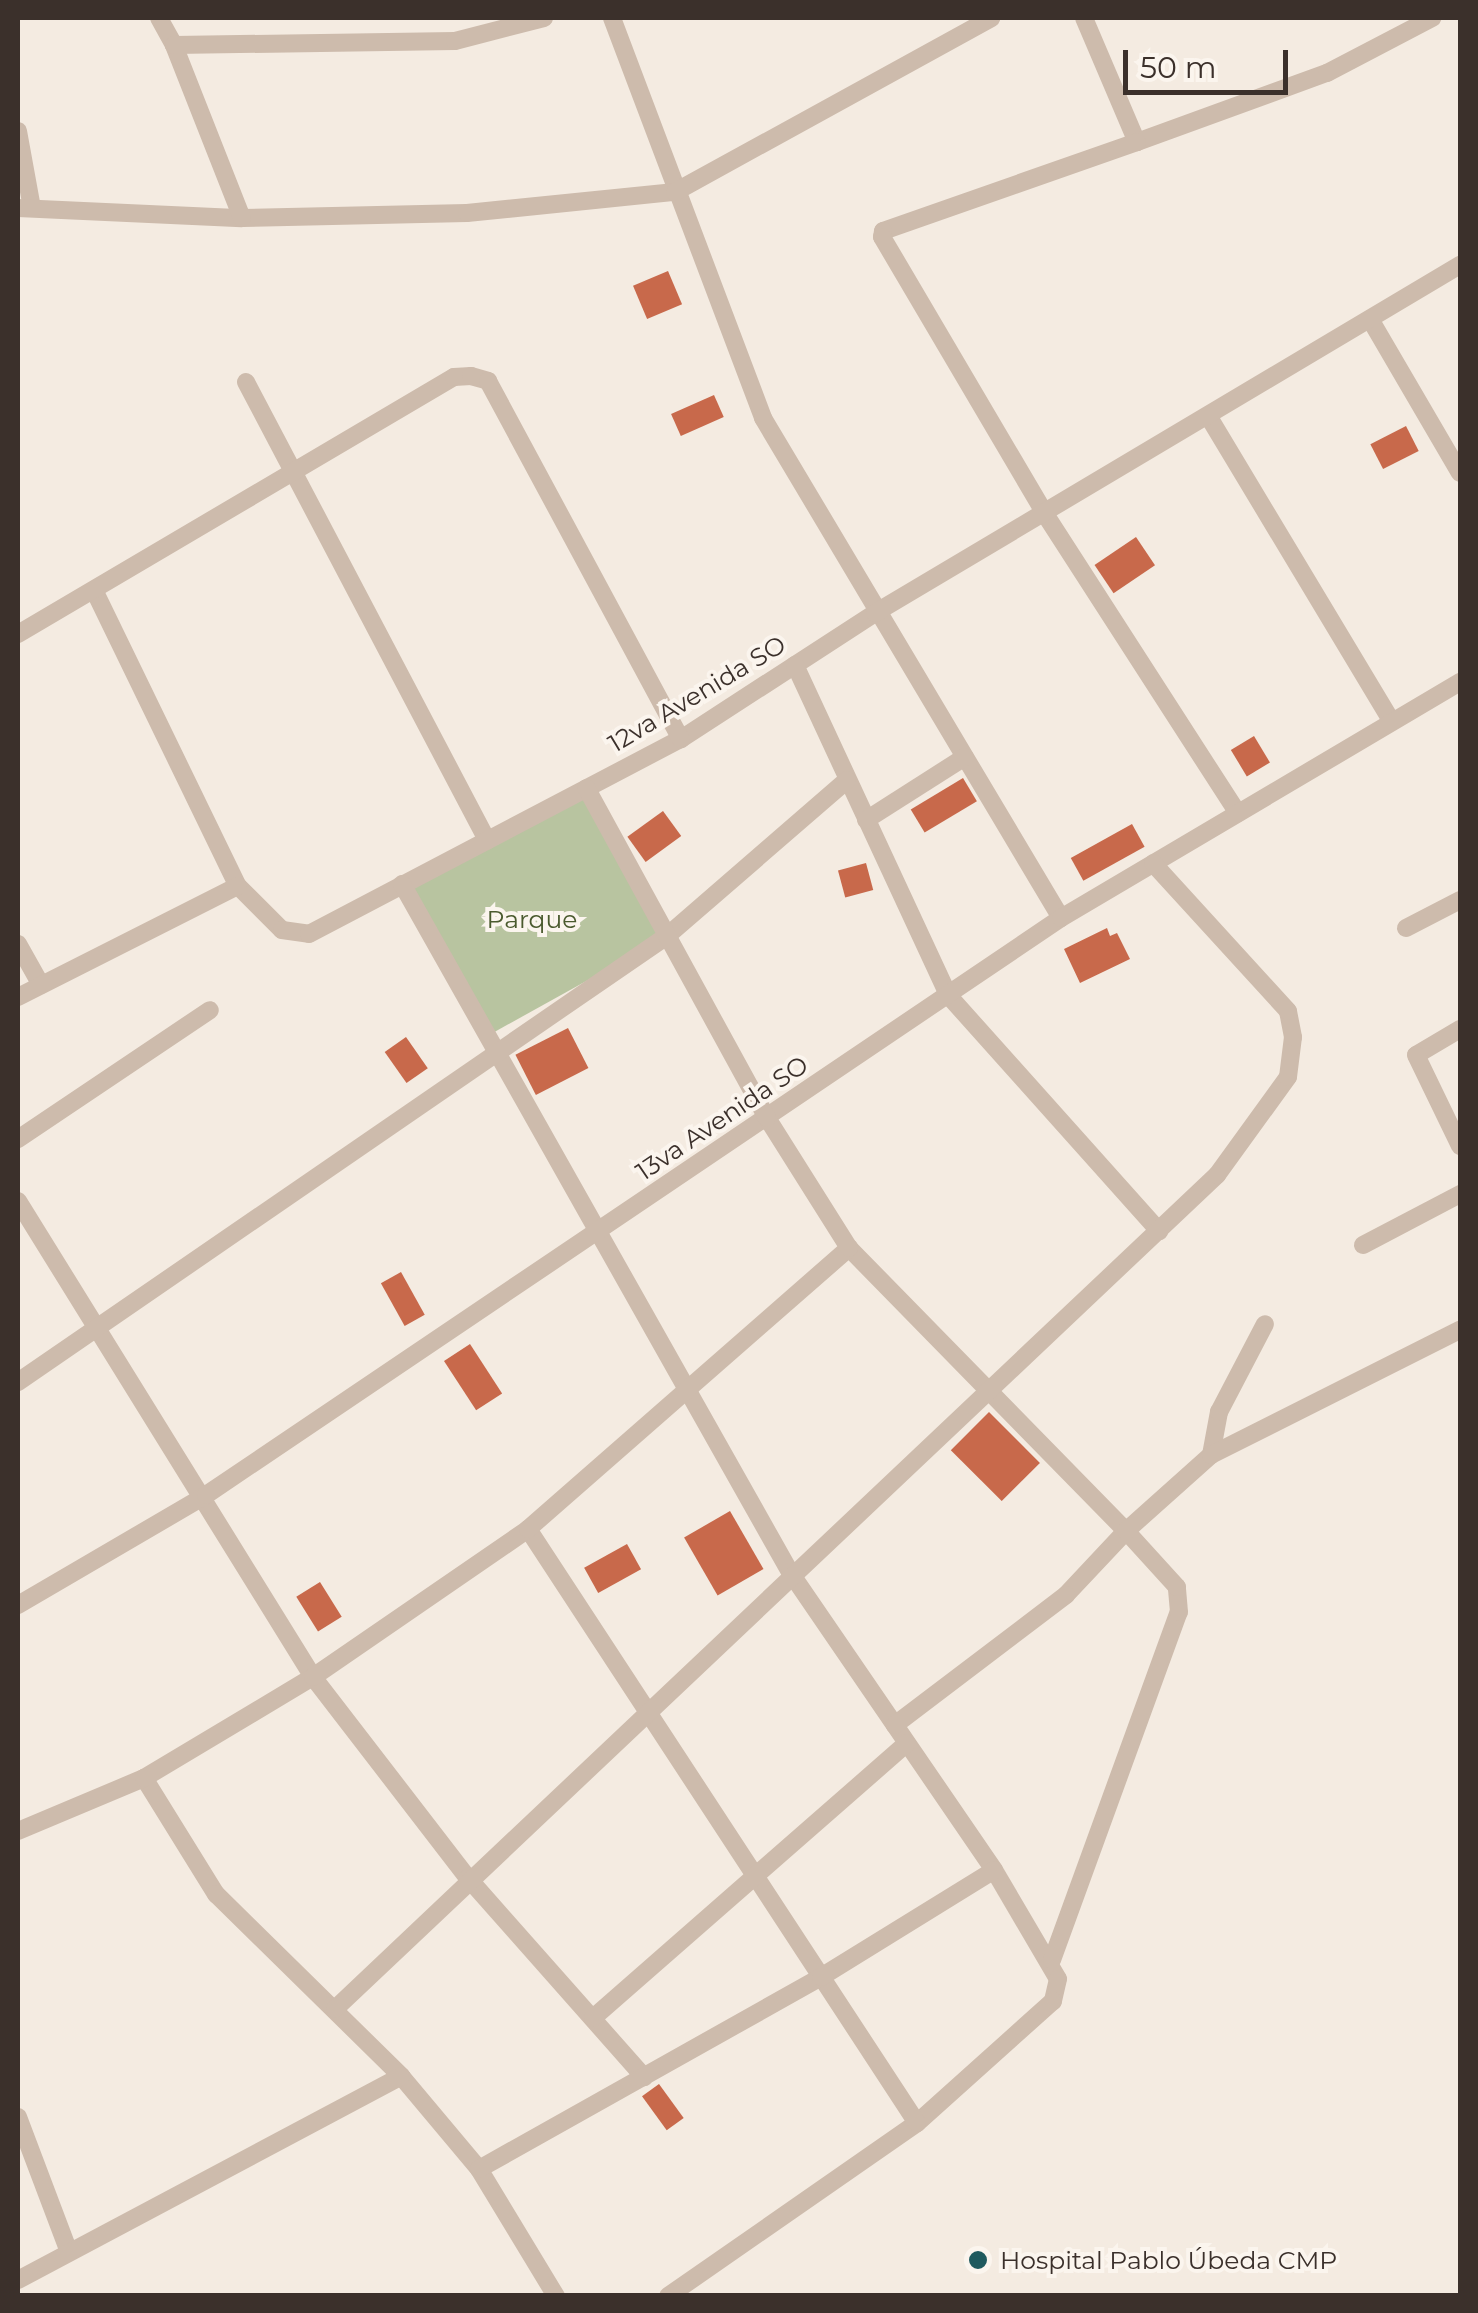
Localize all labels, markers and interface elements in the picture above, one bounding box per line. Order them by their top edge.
scale bar [1128,30,1293,92]
text: 50 m [1140,49,1217,86]
street label: 12va Avenida SO [603,629,791,759]
park label: Parque [487,904,577,934]
street label: 13va Avenida SO [630,1049,814,1187]
place label: Hospital Pablo Úbeda CMP [1000,2245,1337,2275]
marker: Hospital Pablo Úbeda CMP [965,2247,991,2273]

